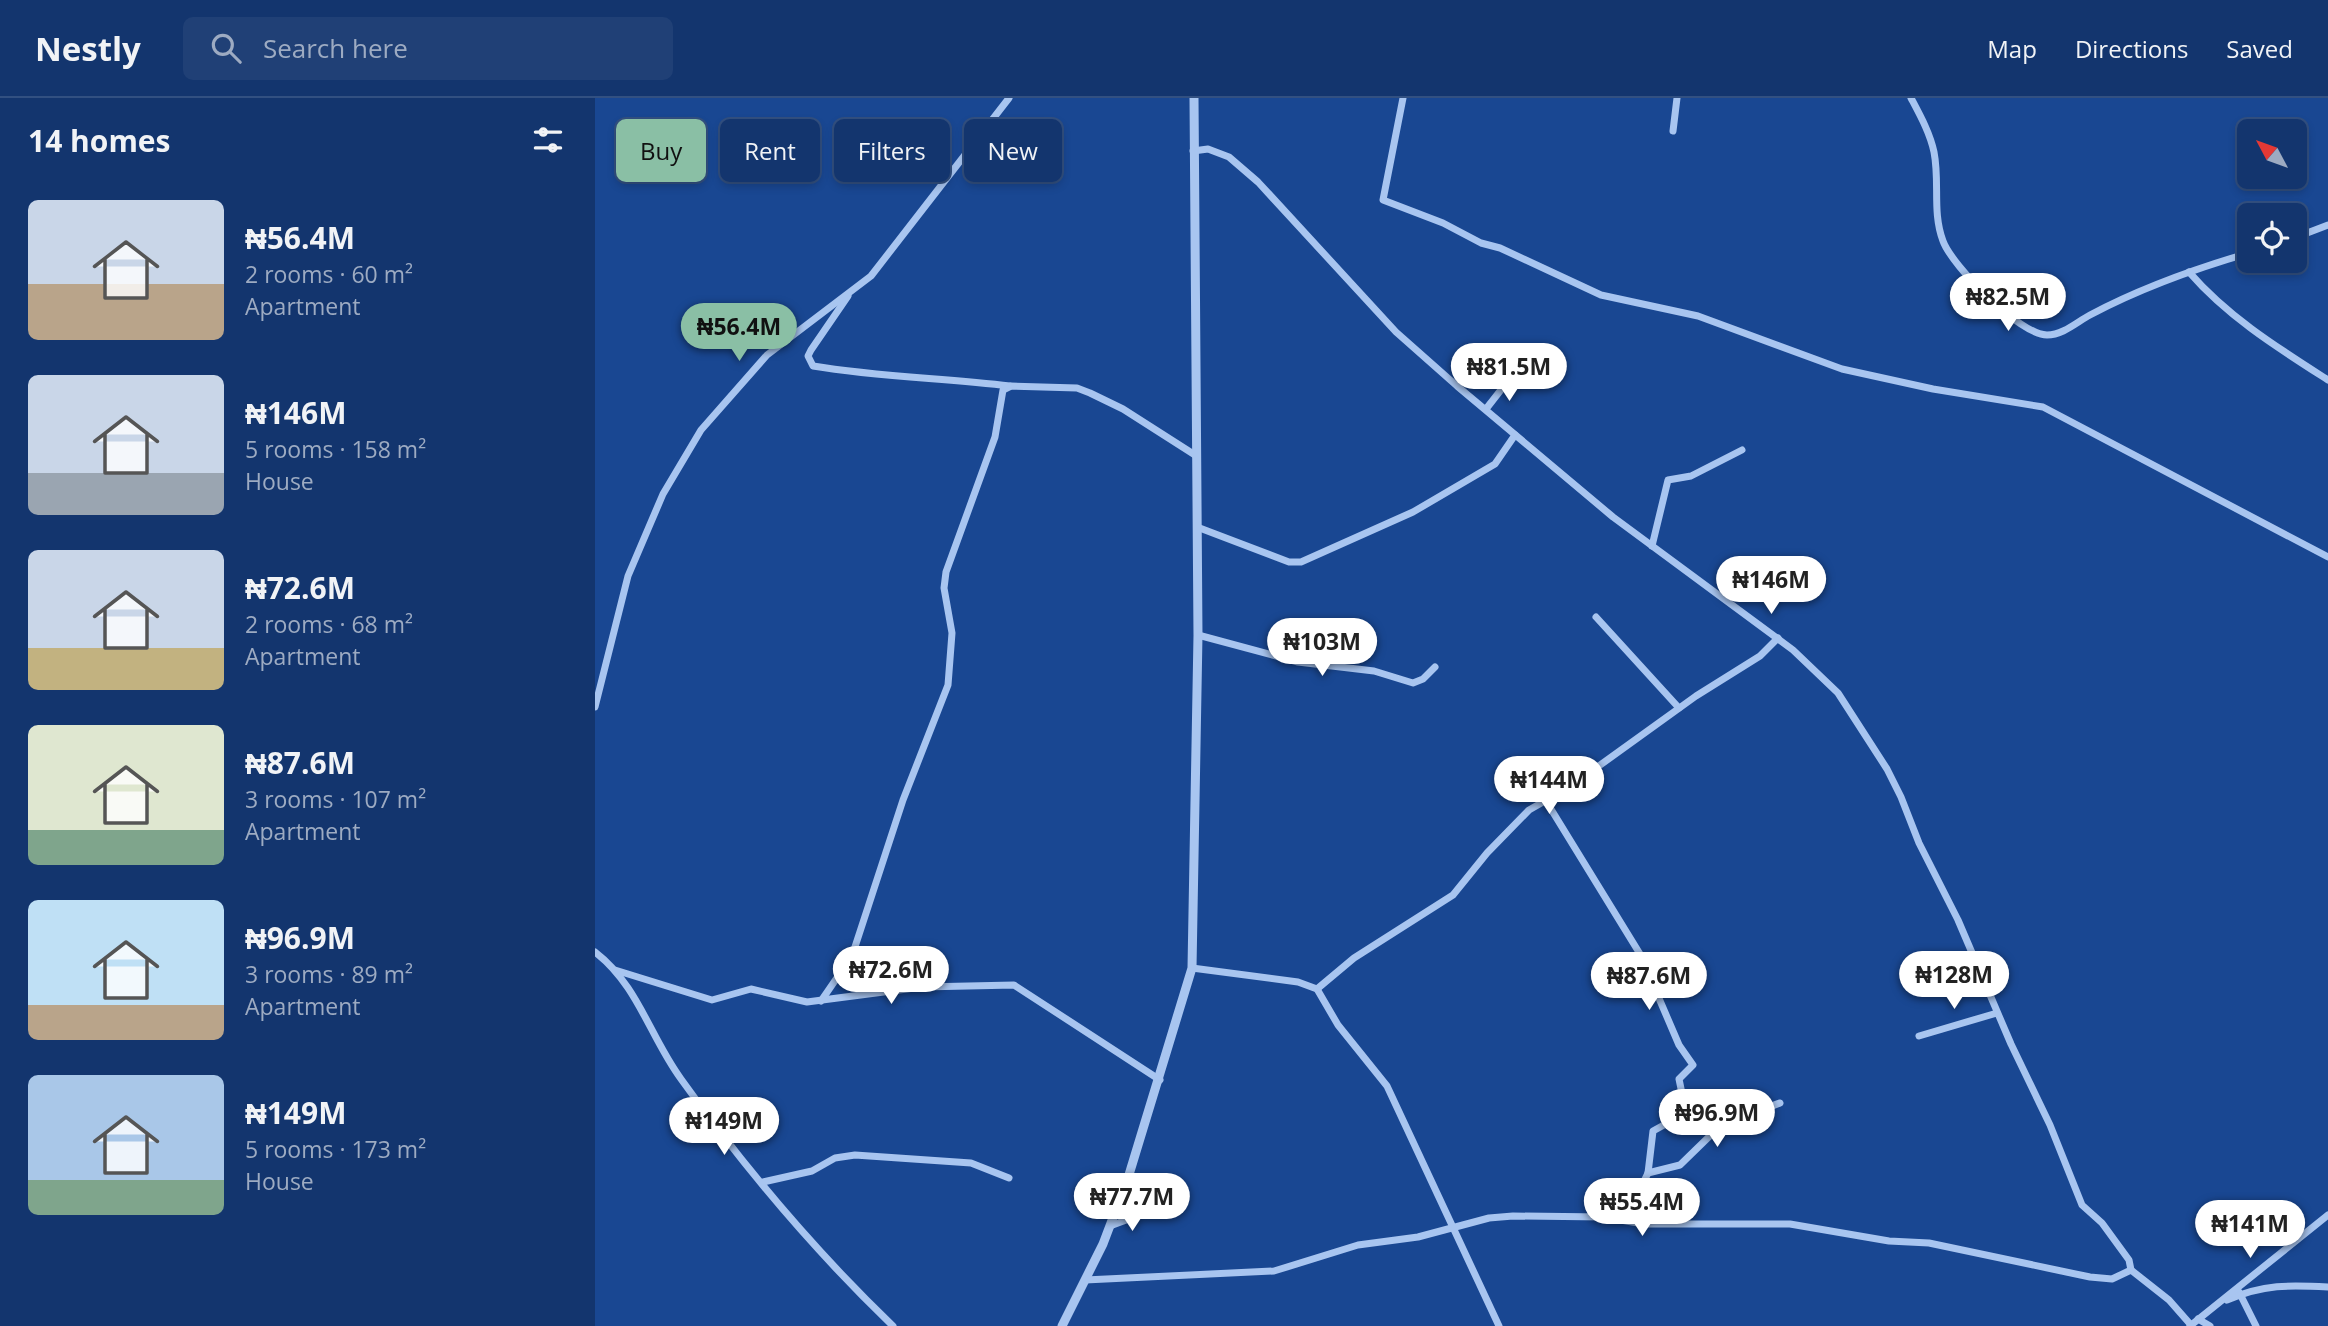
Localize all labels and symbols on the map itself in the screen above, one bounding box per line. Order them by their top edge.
north arrow [2237,119,2307,189]
pin: ₦82.5M [1951,274,2065,333]
pin: ₦56.4M [682,303,796,363]
pin: ₦81.5M [1452,344,1566,403]
pin: ₦146M [1722,556,1820,616]
pin: ₦103M [1273,618,1371,678]
pin: ₦144M [1500,756,1598,816]
pin: ₦72.6M [834,946,948,1006]
pin: ₦128M [1905,951,2003,1011]
pin: ₦87.6M [1592,953,1706,1012]
pin: ₦96.9M [1660,1090,1774,1149]
pin: ₦149M [675,1098,773,1157]
pin: ₦77.7M [1075,1174,1189,1233]
pin: ₦55.4M [1585,1178,1699,1238]
pin: ₦141M [2201,1200,2299,1260]

